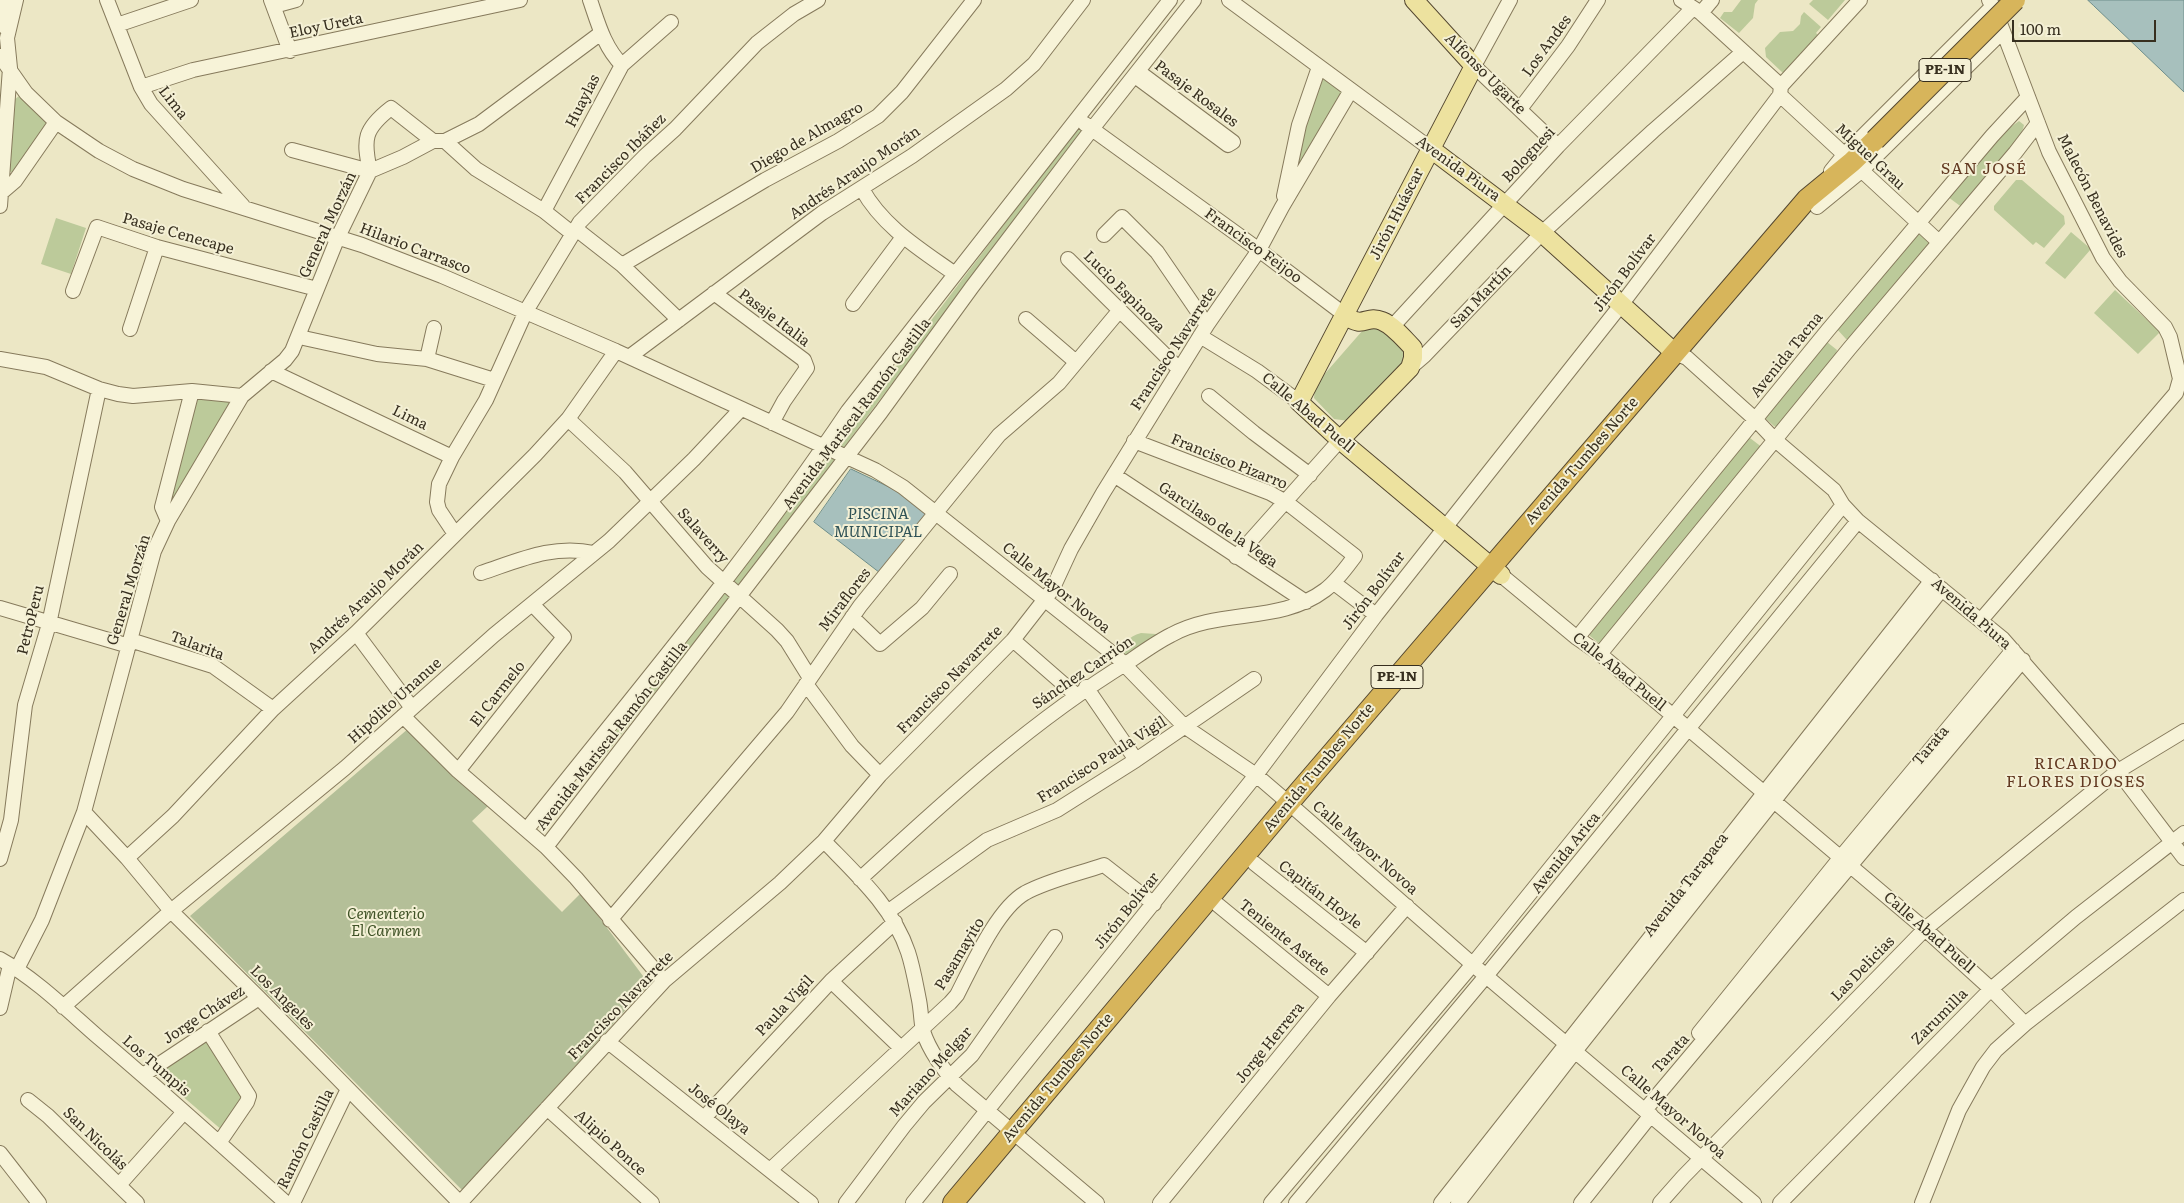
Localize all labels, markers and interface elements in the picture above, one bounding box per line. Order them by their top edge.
street label: Eloy Ureta [287,9,365,43]
scale bar [2014,10,2158,42]
street label: Los Andes [1519,12,1575,80]
text: 100 m [2020,17,2061,40]
street label: Alfonso Ugarte [1441,30,1529,118]
street label: Pasaje Rosales [1151,57,1241,131]
road number: PE-1N [1919,58,1971,82]
street label: Huaylas [562,72,604,130]
street label: Lima [154,83,192,123]
street label: Diego de Almagro [748,99,866,177]
street label: Francisco Ibáñez [572,110,670,208]
street label: Miguel Grau [1831,120,1909,194]
street label: Andrés Araujo Morán [786,123,924,223]
street label: Bolognesi [1499,123,1559,187]
street label: Malecón Benavides [2053,131,2131,261]
street label: Avenida Piura [1412,132,1504,206]
district label: SAN JOSÉ [1940,159,2028,179]
street label: Jirón Huáscar [1366,165,1428,263]
street label: General Morzán [295,169,361,281]
street label: Francisco Feijoo [1201,205,1305,287]
street label: Pasaje Cenecape [120,209,236,259]
street label: Hilario Carrasco [357,219,473,279]
street label: Jirón Bolívar [1590,230,1660,316]
street label: Lucio Espinoza [1080,248,1168,336]
street label: San Martín [1447,262,1515,332]
street label: Francisco Navarrete [1127,284,1221,414]
street label: Pasaje Italia [735,285,813,351]
street label: Avenida Tacna [1747,309,1827,401]
street label: Avenida Mariscal Ramón Castilla [779,315,935,513]
street label: Calle Abad Puell [1258,369,1358,457]
street label: Avenida Tumbes Norte [1522,394,1642,528]
street label: Lima [389,402,431,434]
street label: Francisco Pizarro [1168,430,1290,494]
street label: Garcilaso de la Vega [1155,478,1281,572]
water label: PISCINA MUNICIPAL [834,504,922,542]
street label: Salaverry [673,505,733,567]
street label: General Morzán [104,532,154,648]
street label: Andrés Araujo Morán [304,538,428,658]
street label: Calle Mayor Novoa [998,539,1114,637]
street label: Jirón Bolívar [1339,548,1409,634]
street label: Miraflores [815,565,875,635]
street label: Avenida Piura [1927,574,2015,654]
street label: PetroPeru [14,583,48,657]
street label: Francisco Navarrete [894,622,1006,738]
street label: Talarita [167,627,227,665]
street label: Calle Abad Puell [1569,629,1669,715]
street label: Sánchez Carrión [1029,633,1137,713]
street label: Avenida Mariscal Ramón Castilla [533,638,691,834]
street label: Hipólito Unanue [345,654,445,748]
street label: El Carmelo [467,658,529,730]
road number: PE-1N [1371,666,1423,689]
street label: Avenida Tumbes Norte [1260,700,1378,836]
street label: Francisco Paula Vigil [1034,713,1170,807]
street label: Tarata [1909,722,1953,770]
district label: RICARDO FLORES DIOSES [2004,754,2148,792]
street label: Calle Mayor Novoa [1309,797,1421,899]
street label: Avenida Arica [1528,809,1604,897]
street label: Avenida Tarapaca [1640,829,1732,941]
street label: Capitán Hoyle [1275,857,1365,933]
street label: Jirón Bolívar [1091,869,1163,953]
street label: Calle Abad Puell [1880,888,1978,978]
street label: Teniente Astete [1235,896,1333,980]
park label: Cementerio El Carmen [347,906,425,941]
street label: Pasamayito [931,914,989,994]
street label: Las Delicias [1828,933,1898,1005]
street label: Francisco Navarrete [565,948,677,1064]
street label: Los Angeles [246,962,318,1034]
street label: Paula Vigil [752,972,818,1040]
street label: Jorge Chávez [160,982,248,1048]
street label: Zarumilla [1908,985,1972,1049]
street label: Jorge Herrera [1232,999,1308,1087]
street label: Avenida Tumbes Norte [999,1010,1117,1146]
street label: Mariano Melgar [886,1023,976,1121]
street label: Tarata [1649,1031,1693,1077]
street label: Los Tumpis [119,1032,193,1100]
street label: Calle Mayor Novoa [1617,1061,1729,1163]
street label: José Olaya [684,1079,754,1139]
street label: Ramón Castilla [274,1086,338,1192]
street label: San Nicolás [59,1104,131,1174]
street label: Alipio Ponce [571,1106,649,1180]

